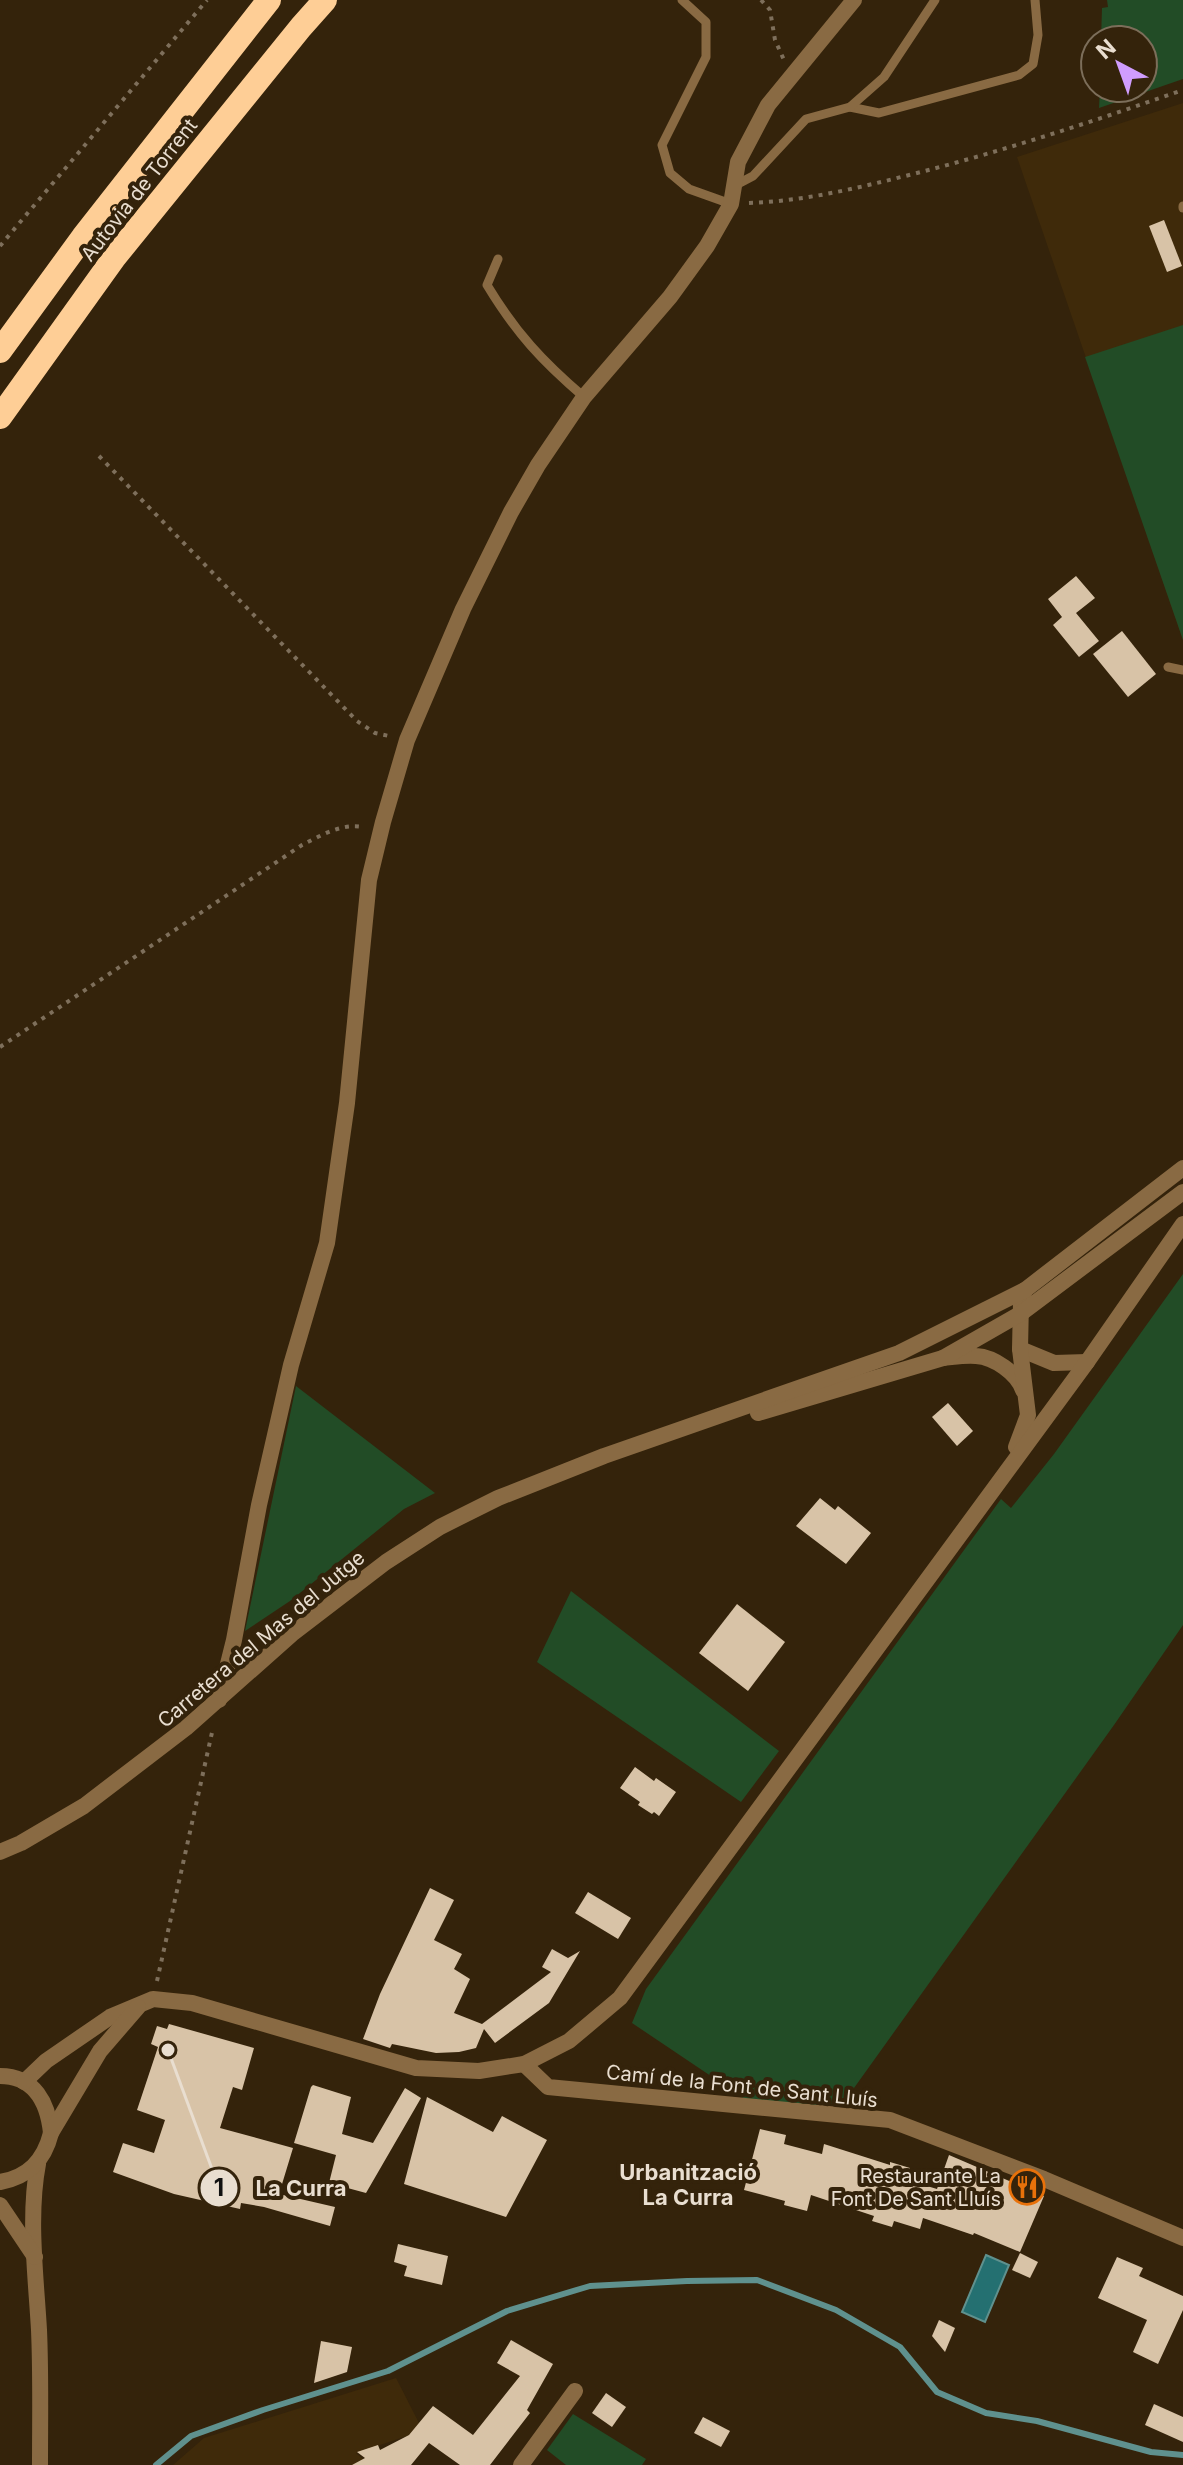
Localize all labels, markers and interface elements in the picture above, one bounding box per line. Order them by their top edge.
north arrow [1079,24,1159,104]
text: N [1091,34,1121,64]
street label: Autovia de Torrent [76,114,202,266]
street label: Carretera del Mas del Jutge [153,1545,369,1733]
street label: Camí de la Font de Sant Lluís [605,2060,879,2112]
district label: Urbanització La Curra [619,2159,757,2210]
place label: Restaurante La Font De Sant Lluís [831,2164,1001,2211]
callout: La Curra [199,2165,362,2211]
restaurant icon: Restaurante La Font De Sant Lluís [1008,2168,1046,2206]
text: 1 [214,2173,224,2202]
text: La Curra [256,2175,346,2201]

